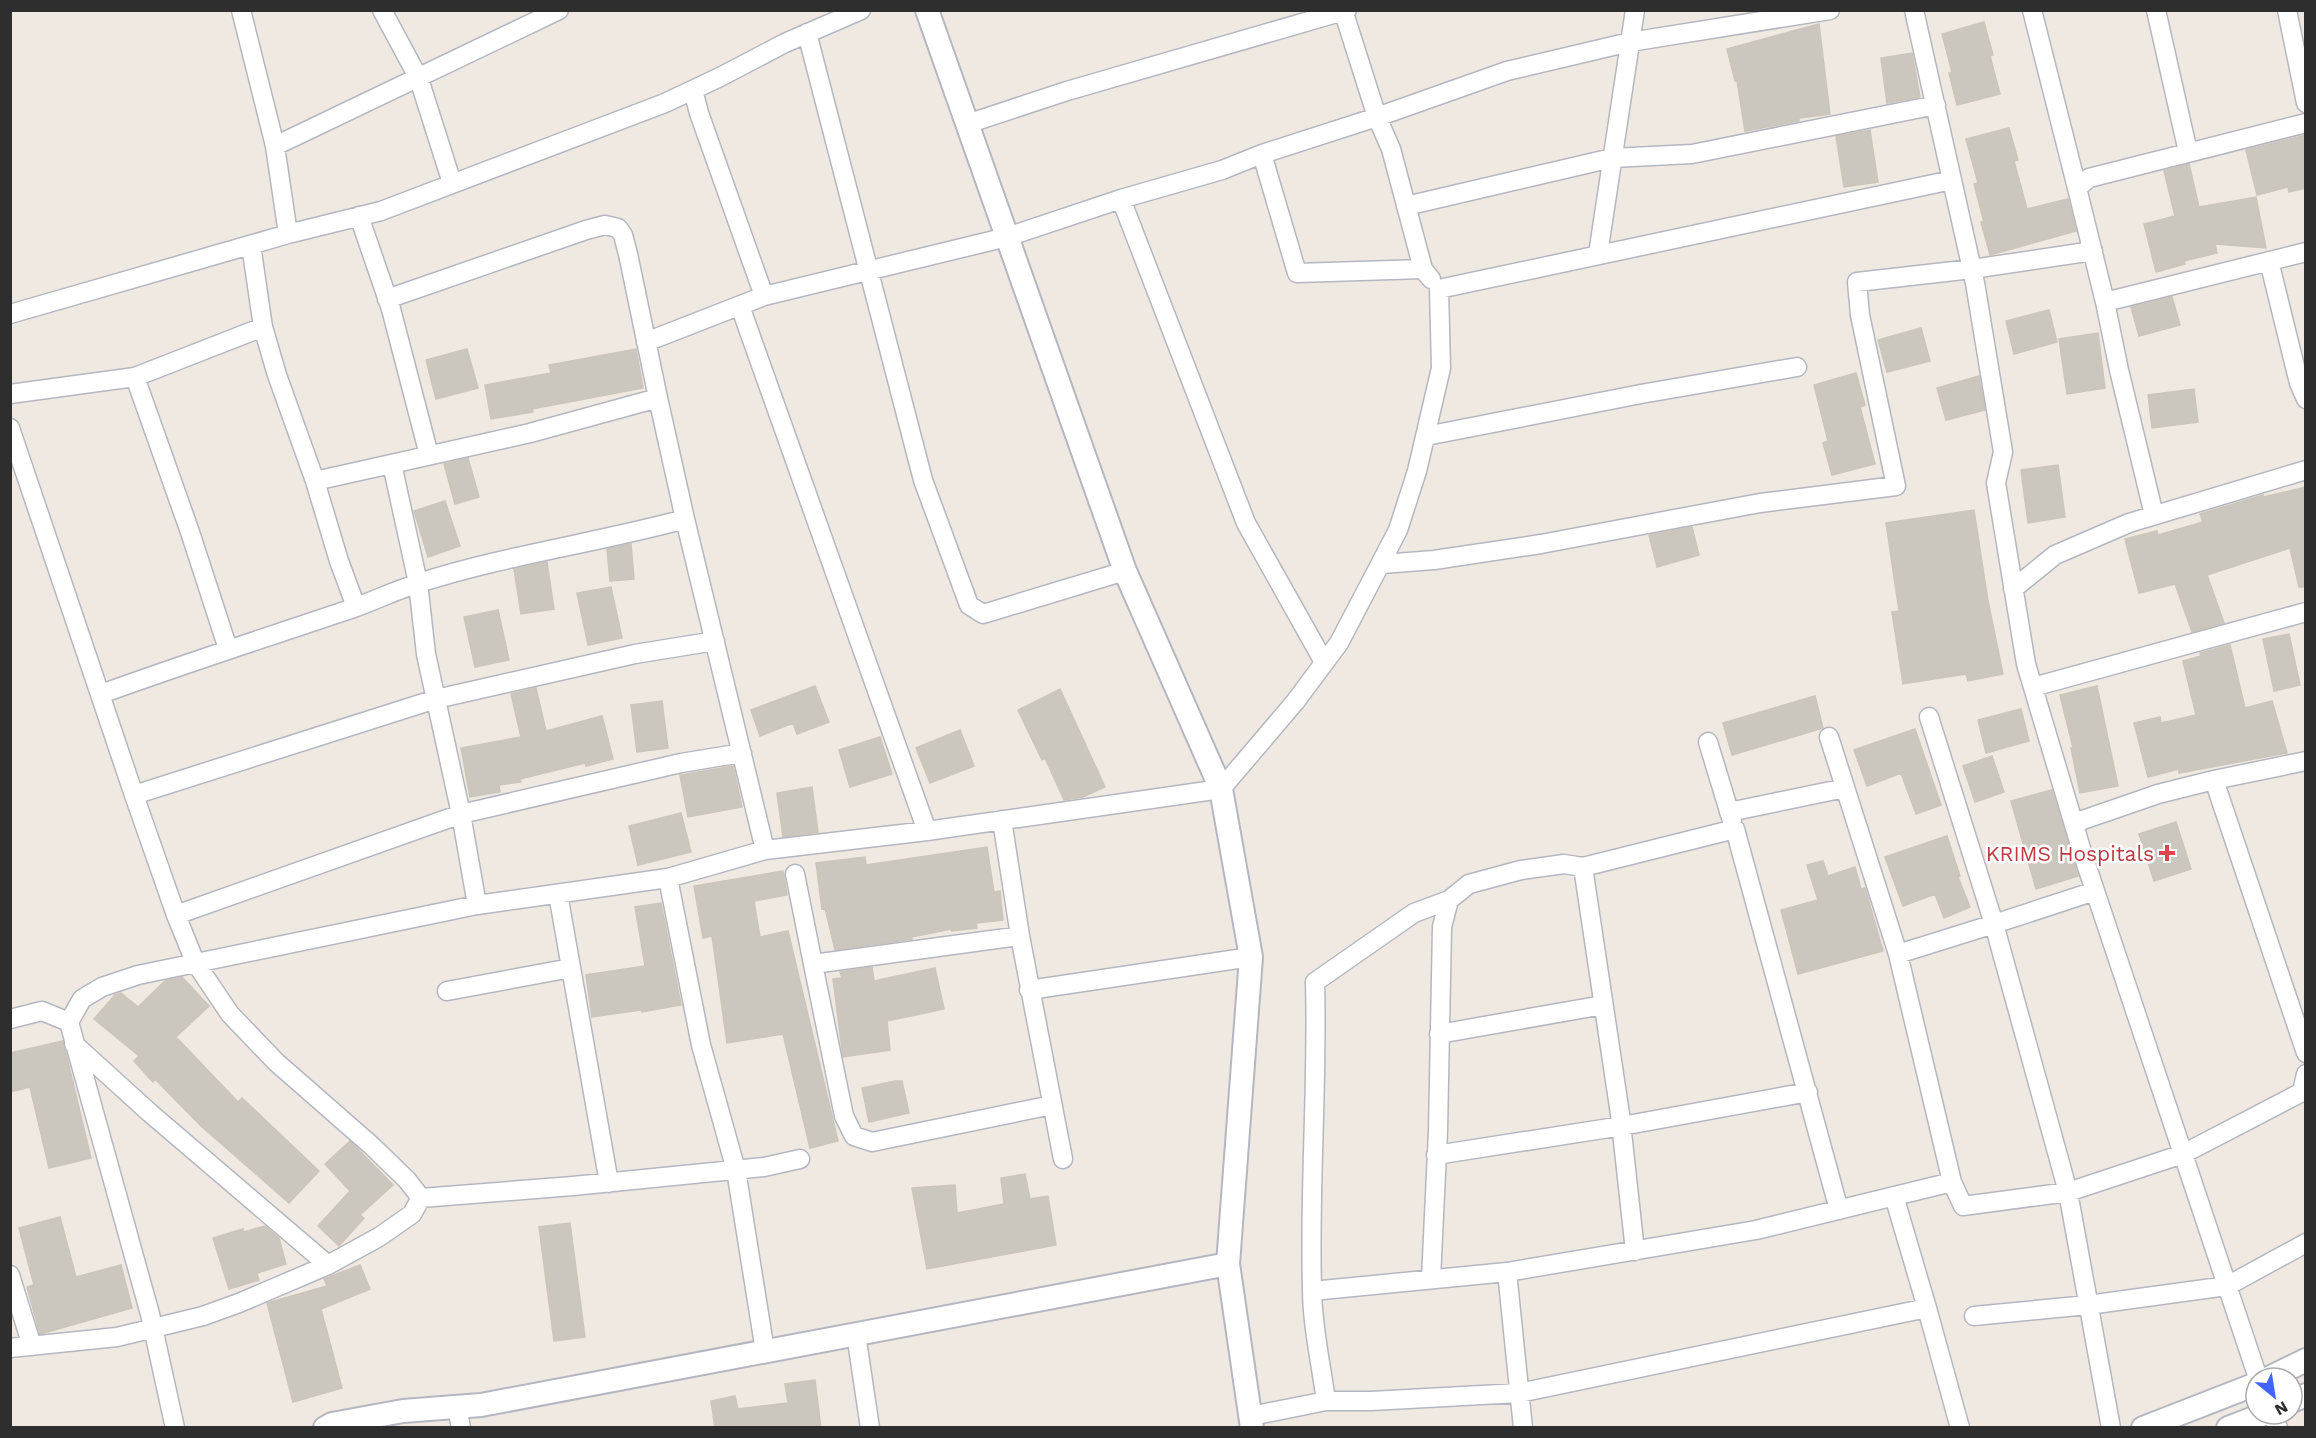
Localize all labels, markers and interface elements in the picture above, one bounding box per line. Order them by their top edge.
place label: KRIMS Hospitals [1986,841,2154,866]
marker: KRIMS Hospitals [2158,844,2176,862]
north arrow [2244,1366,2304,1426]
text: N [2271,1397,2291,1420]

